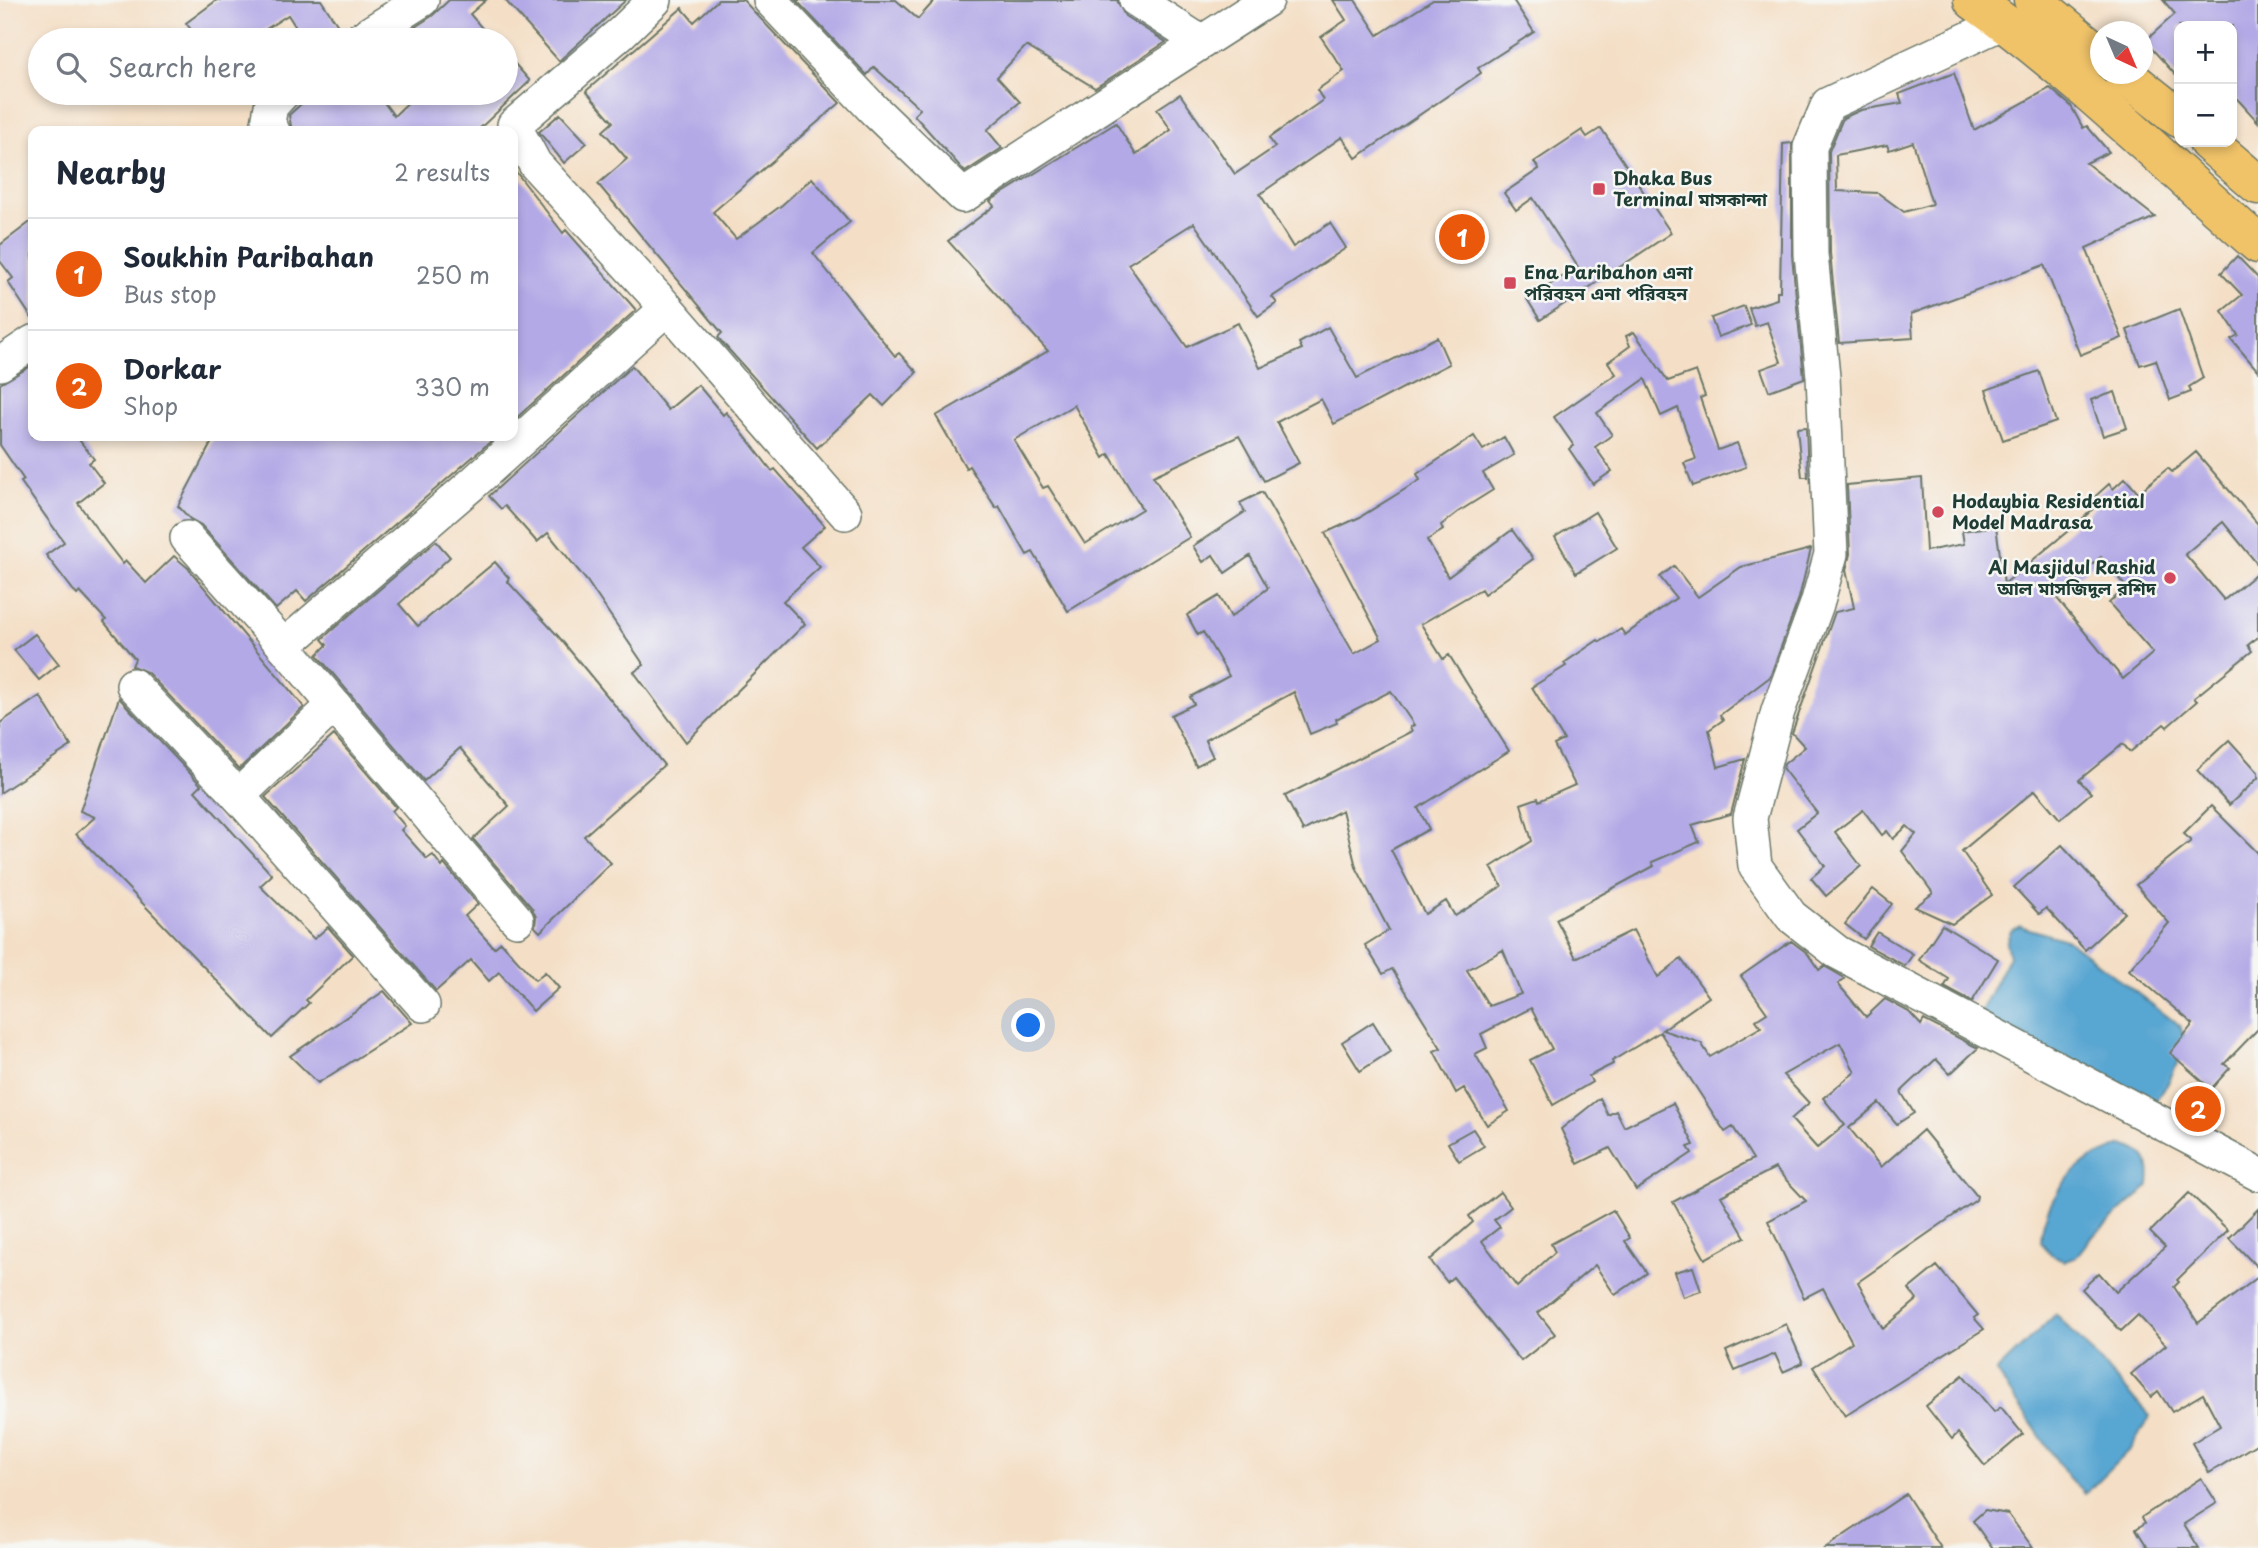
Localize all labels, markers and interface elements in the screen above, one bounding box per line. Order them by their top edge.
north arrow [2090,21,2153,84]
map controls [2174,21,2237,147]
button: + [2174,21,2237,84]
search box [28,28,518,105]
text: Search here [108,47,257,86]
icon: search [52,48,90,86]
button: − [2174,84,2237,147]
text: Nearby [56,149,166,194]
text: 2 results [394,154,490,189]
place label: Dhaka Bus Terminal মাসকান্দা [1613,164,1768,212]
marker: Dhaka Bus Terminal মাসকান্দা [1591,181,1607,197]
pin: 1 [1439,211,1485,263]
text: Soukhin Paribahan [123,237,374,276]
text: 1 [74,257,85,292]
text: 250 m [416,257,490,292]
place label: Ena Paribahon এনা পরিবহন এনা পরিবহন [1524,258,1693,306]
marker: Ena Paribahon এনা পরিবহন এনা পরিবহন [1502,275,1518,291]
text: Bus stop [123,276,217,311]
text: Dorkar [123,349,221,388]
text: 2 [71,369,87,404]
text: 330 m [414,369,490,404]
text: Shop [123,388,178,423]
place label: Hodaybia Residential Model Madrasa [1952,487,2145,535]
marker: Hodaybia Residential Model Madrasa [1930,504,1946,520]
place label: Al Masjidul Rashid আল মাসজিদুল রশিদ [1987,553,2157,601]
marker: Al Masjidul Rashid আল মাসজিদুল রশিদ [2162,570,2178,586]
your location [1011,1008,1045,1042]
pin: 2 [2175,1083,2221,1135]

